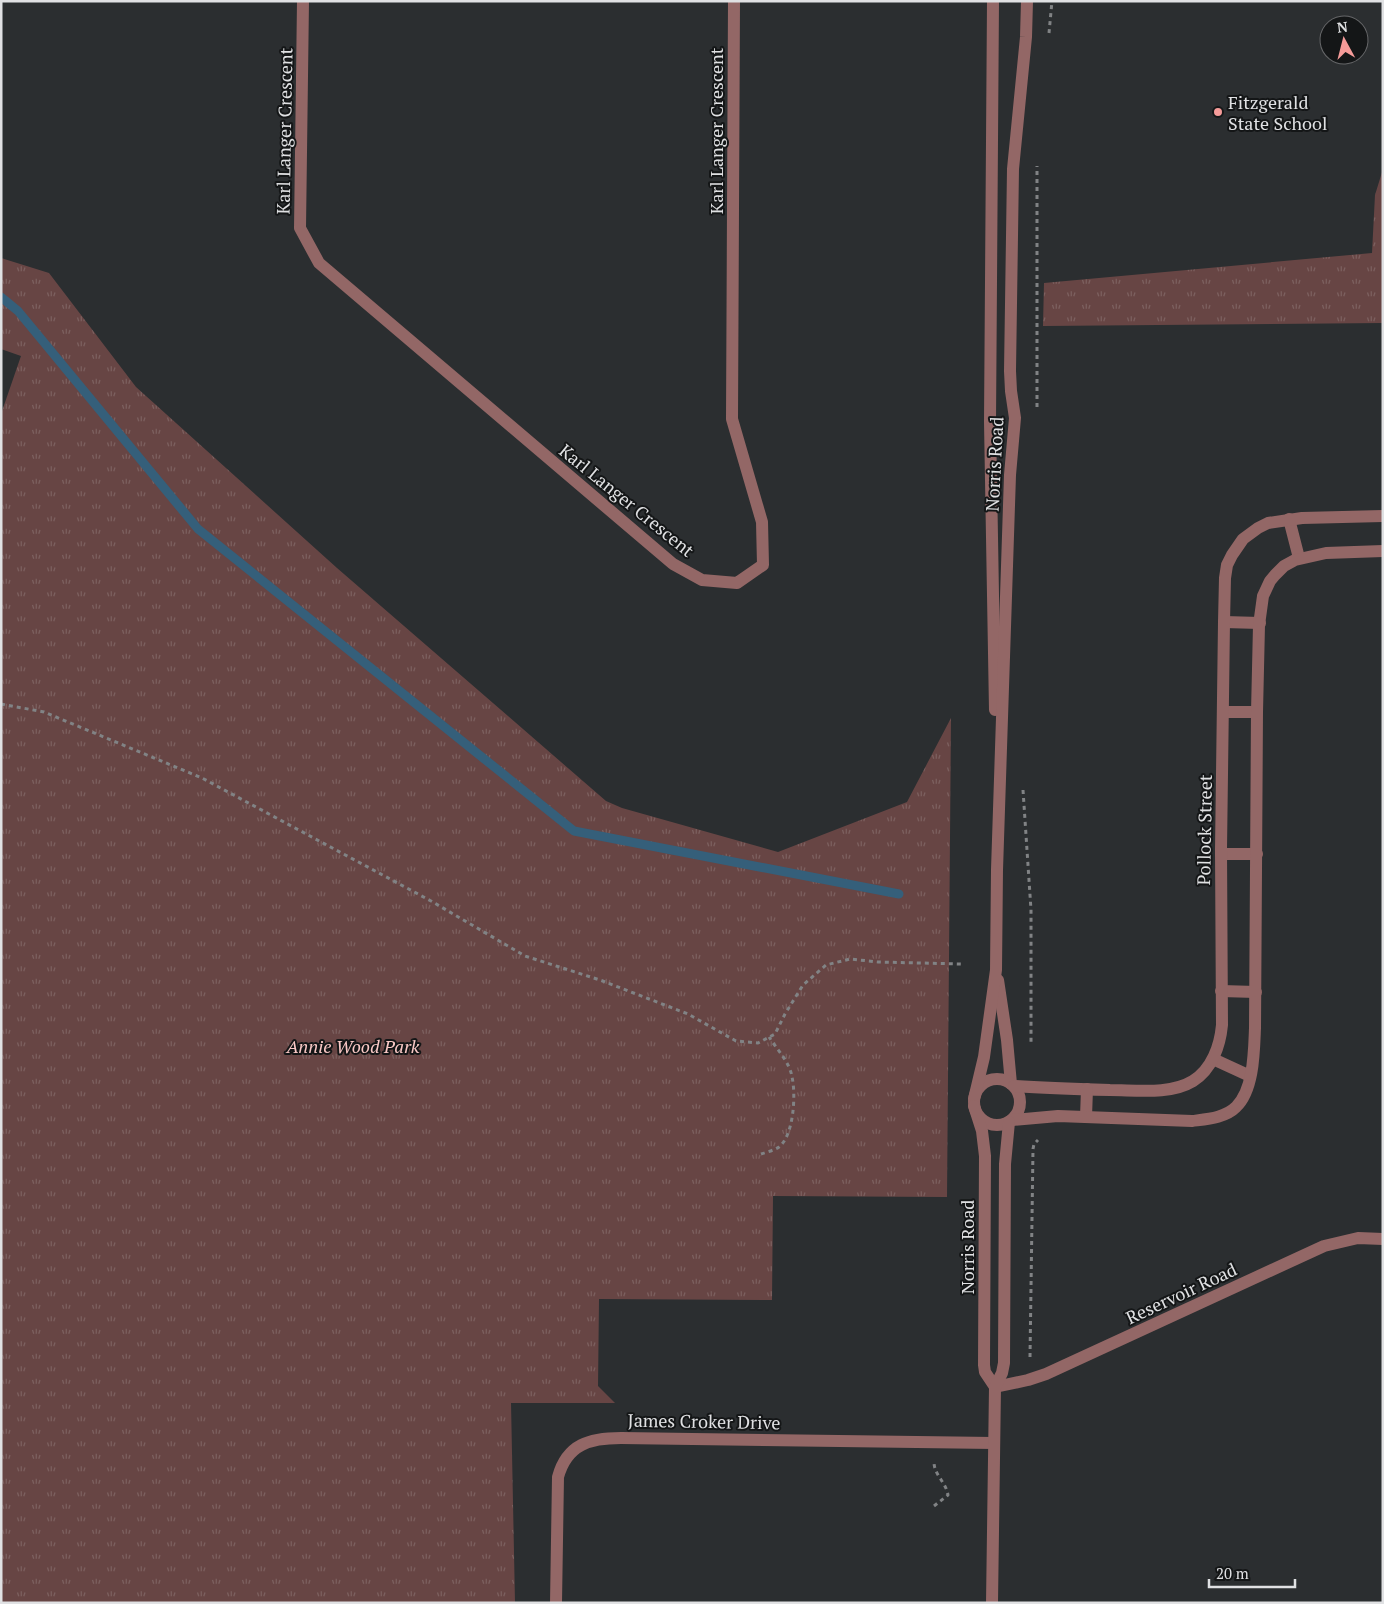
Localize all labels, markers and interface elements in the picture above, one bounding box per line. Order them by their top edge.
north arrow [1319,15,1369,65]
text: N [1336,16,1349,37]
street label: Karl Langer Crescent [271,47,297,215]
street label: Karl Langer Crescent [704,47,728,214]
place label: Fitzgerald State School [1228,90,1327,135]
marker: Fitzgerald State School [1212,106,1224,118]
street label: Norris Road [980,416,1008,512]
street label: Karl Langer Crescent [555,438,700,562]
street label: Pollock Street [1191,774,1217,886]
park label: Annie Wood Park [285,1034,420,1058]
street label: Norris Road [955,1200,979,1294]
street label: Reservoir Road [1122,1257,1240,1329]
street label: James Croker Drive [627,1408,781,1434]
scale bar [1209,1556,1295,1588]
text: 20 m [1216,1563,1249,1583]

